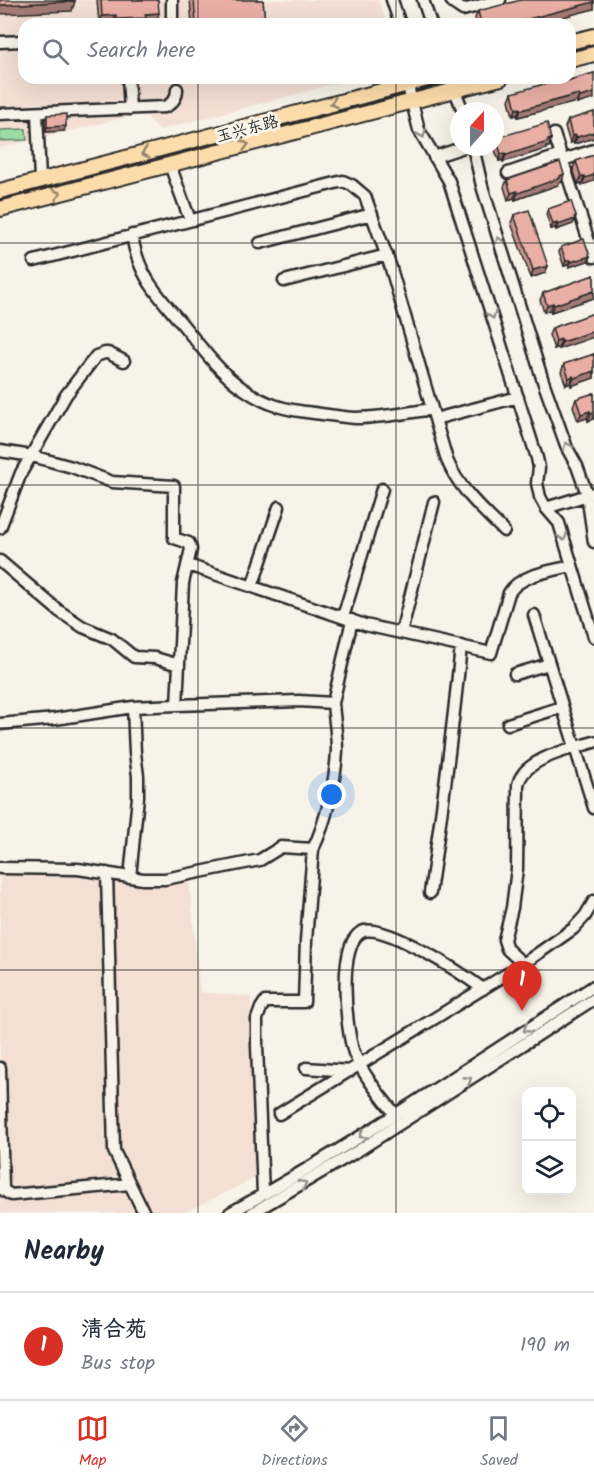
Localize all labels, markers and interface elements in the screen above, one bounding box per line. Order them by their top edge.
search box [18,18,576,84]
text: Search here [87,34,195,69]
icon: search [39,35,72,68]
one-way arrow [329,96,339,109]
north arrow [450,102,504,156]
street label: 玉兴东路 [213,109,282,150]
one-way arrow [415,128,427,139]
one-way arrow [239,140,250,152]
one-way arrow [141,145,151,158]
one-way arrow [51,189,61,202]
one-way arrow [494,236,506,247]
one-way arrow [484,309,497,320]
one-way arrow [561,441,574,452]
one-way arrow [556,531,568,542]
your location [317,780,346,809]
pin: 1 [502,962,542,1011]
one-way arrow [523,1022,533,1034]
one-way arrow [461,1076,472,1087]
map controls [522,1087,576,1195]
button: locate [522,1087,576,1141]
one-way arrow [359,1127,369,1139]
button: layers [522,1141,576,1195]
one-way arrow [297,1180,307,1191]
text: Nearby [24,1231,104,1273]
text: 清合苑 [81,1313,147,1348]
text: 1 [40,1330,47,1362]
text: 190 m [520,1330,570,1362]
text: Bus stop [81,1348,155,1380]
tab: Map [76,1412,109,1473]
tab: Directions [261,1412,328,1473]
tab: Saved [480,1412,518,1473]

